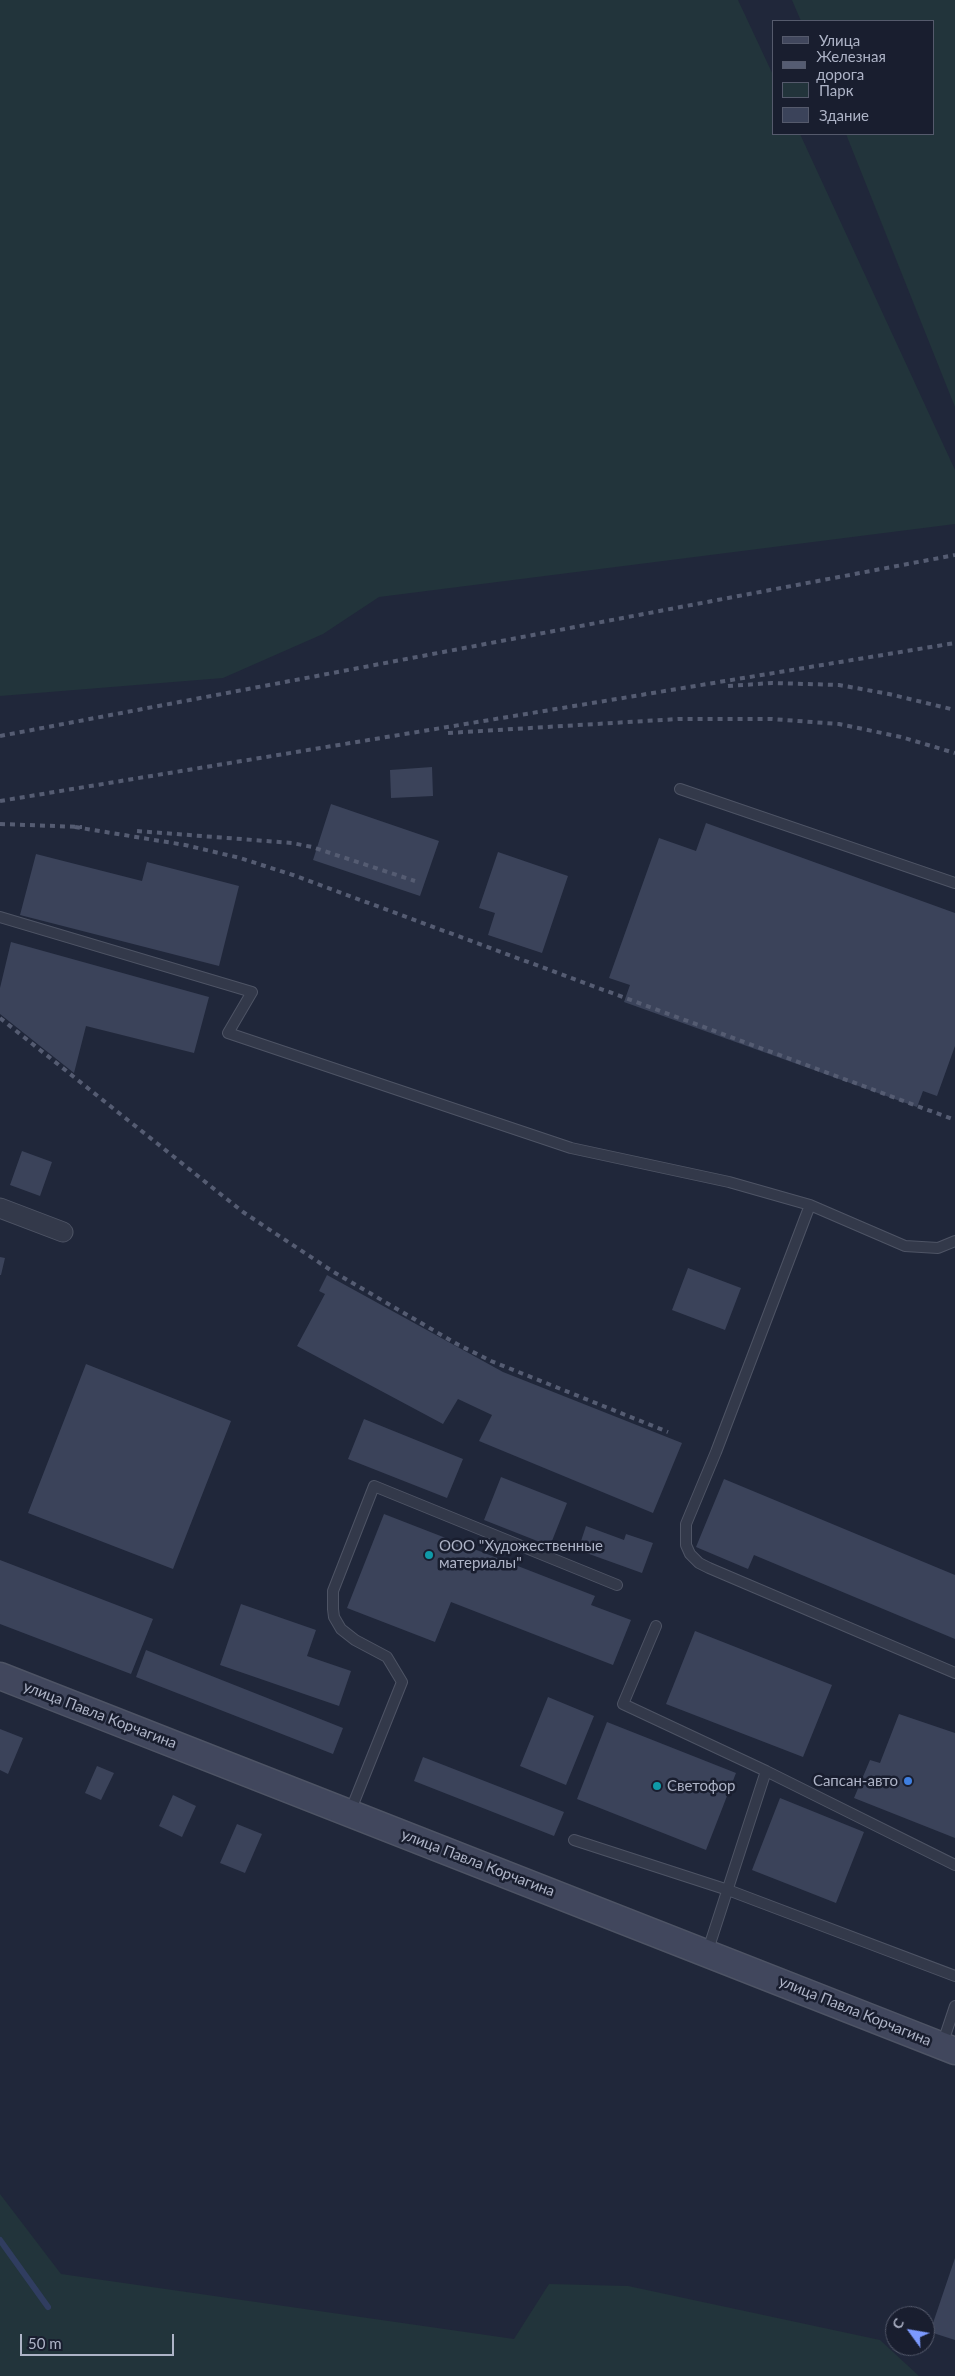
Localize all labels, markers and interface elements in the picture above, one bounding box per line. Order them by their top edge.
legend [772,20,935,135]
text: Улица [819,31,860,49]
text: Железная дорога [816,47,886,83]
text: Парк [819,81,853,99]
text: Здание [819,106,869,124]
place label: ООО "Художественные материалы" [439,1537,603,1572]
marker: ООО "Художественные материалы" [423,1549,435,1561]
street label: улица Павла Корчагина [21,1677,179,1753]
place label: Сапсан-авто [813,1772,898,1790]
marker: Сапсан-авто [902,1775,914,1787]
place label: Светофор [667,1777,735,1795]
marker: Светофор [651,1780,663,1792]
street label: улица Павла Корчагина [399,1825,557,1901]
street label: улица Павла Корчагина [776,1972,934,2050]
north arrow [885,2306,935,2356]
text: С [888,2315,907,2332]
scale bar [22,2324,176,2356]
text: 50 m [28,2334,62,2352]

